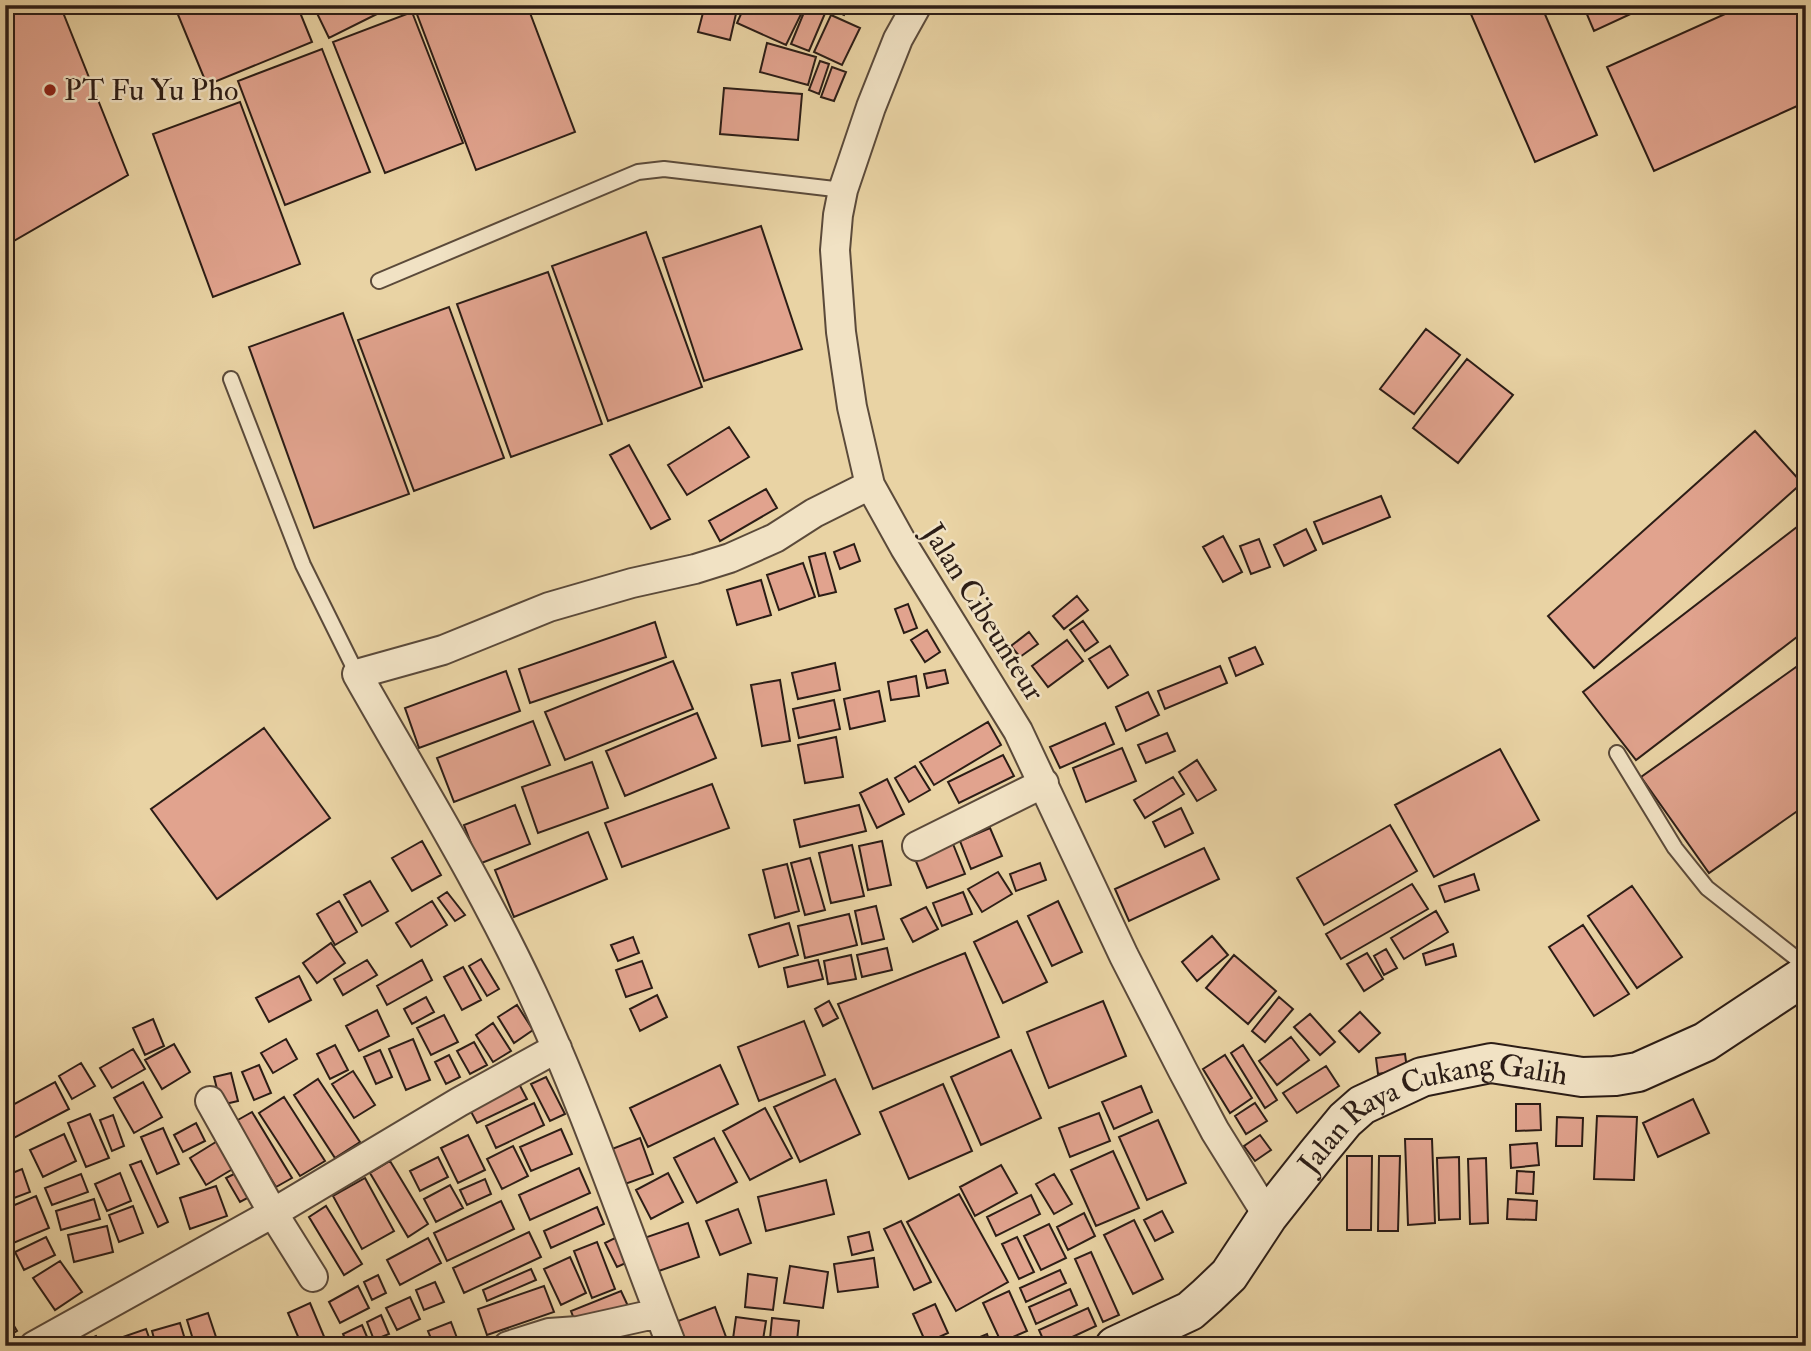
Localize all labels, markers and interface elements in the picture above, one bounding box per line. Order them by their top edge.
place label: PT Fu Yu Pho [64,72,238,109]
marker: PT Fu Yu Pho [42,82,58,98]
street label: Jalan Cibeunteur [914,516,1053,708]
street label: Jalan Raya Cukang Galih [1290,1045,1570,1182]

